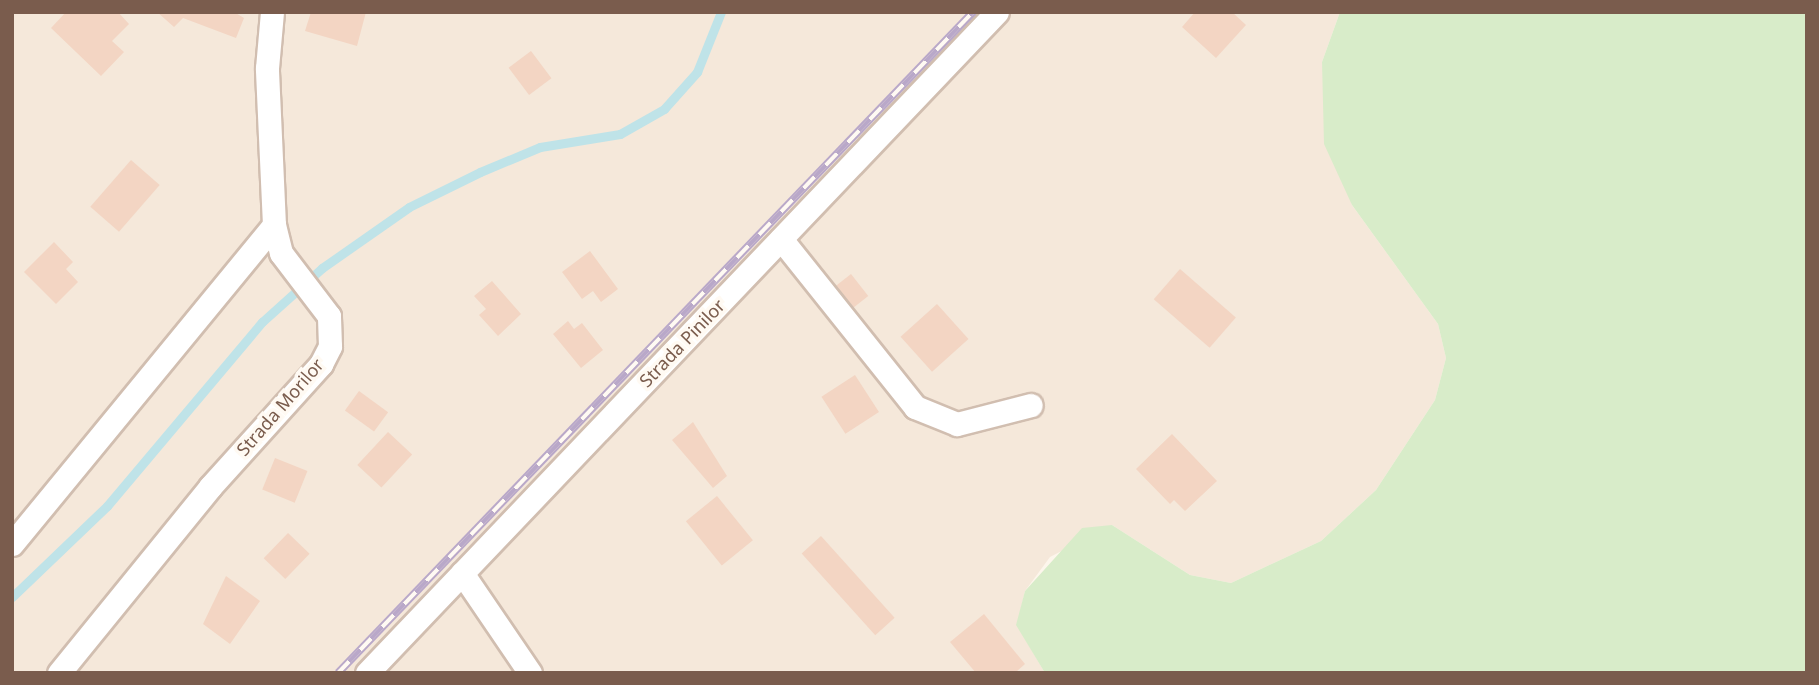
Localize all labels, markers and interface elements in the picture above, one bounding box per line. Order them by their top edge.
street label: Strada Pinilor [635,295,729,391]
street label: Strada Morilor [232,354,328,460]

